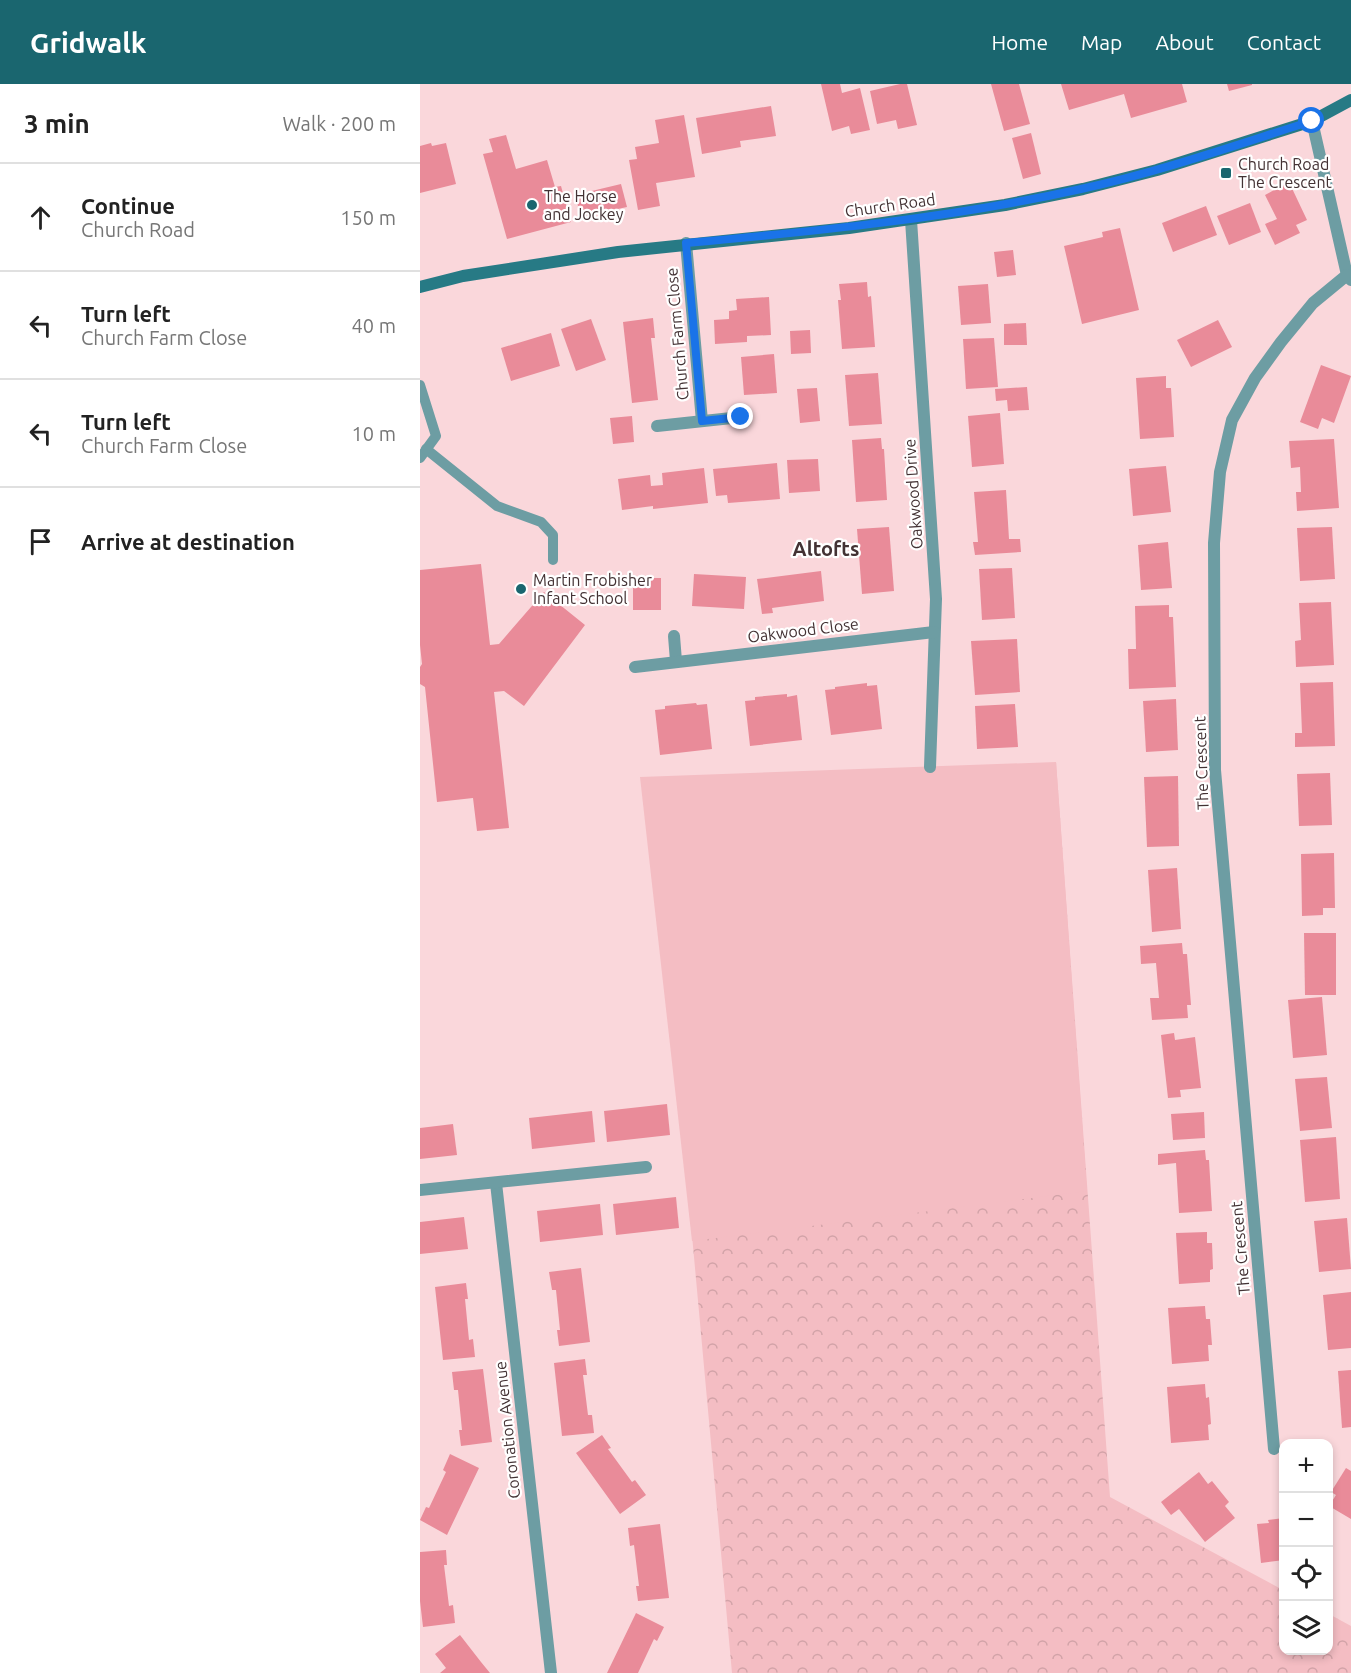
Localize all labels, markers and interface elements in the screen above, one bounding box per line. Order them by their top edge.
text: Gridwalk [30,27,147,58]
text: Home [991,30,1048,54]
text: Map [1081,30,1122,54]
text: About [1155,30,1214,54]
text: Contact [1247,30,1321,54]
route start [1298,107,1324,133]
text: 3 min [24,109,90,138]
text: Walk · 200 m [283,112,396,135]
place label: Church Road The Crescent [1238,155,1333,191]
marker: Church Road The Crescent [1219,166,1233,180]
place label: The Horse and Jockey [544,187,624,223]
street label: Church Road [844,190,936,220]
text: Continue [81,193,175,218]
marker: The Horse and Jockey [525,198,539,212]
icon: ahead [24,201,57,234]
text: 150 m [340,206,396,229]
text: Church Road [81,218,195,241]
street label: Church Farm Close [662,267,692,401]
text: Turn left [81,301,171,326]
icon: left [24,309,57,342]
text: 40 m [352,314,396,337]
text: Church Farm Close [81,326,247,349]
route end [727,403,753,429]
text: Turn left [81,409,171,434]
icon: left [24,417,57,450]
text: 10 m [352,422,396,445]
text: Church Farm Close [81,434,247,457]
street label: Oakwood Drive [900,438,926,550]
icon: arrive [24,525,57,558]
text: Arrive at destination [81,529,295,554]
district label: Altofts [793,537,859,560]
place label: Martin Frobisher Infant School [533,571,652,607]
marker: Martin Frobisher Infant School [514,582,528,596]
street label: Oakwood Close [746,614,860,646]
street label: The Crescent [1190,715,1212,810]
street label: The Crescent [1227,1200,1253,1296]
street label: Coronation Avenue [491,1360,523,1500]
map controls [1279,1439,1333,1655]
button: + [1279,1439,1333,1493]
button: − [1279,1493,1333,1547]
button: locate [1279,1547,1333,1601]
button: layers [1279,1601,1333,1655]

